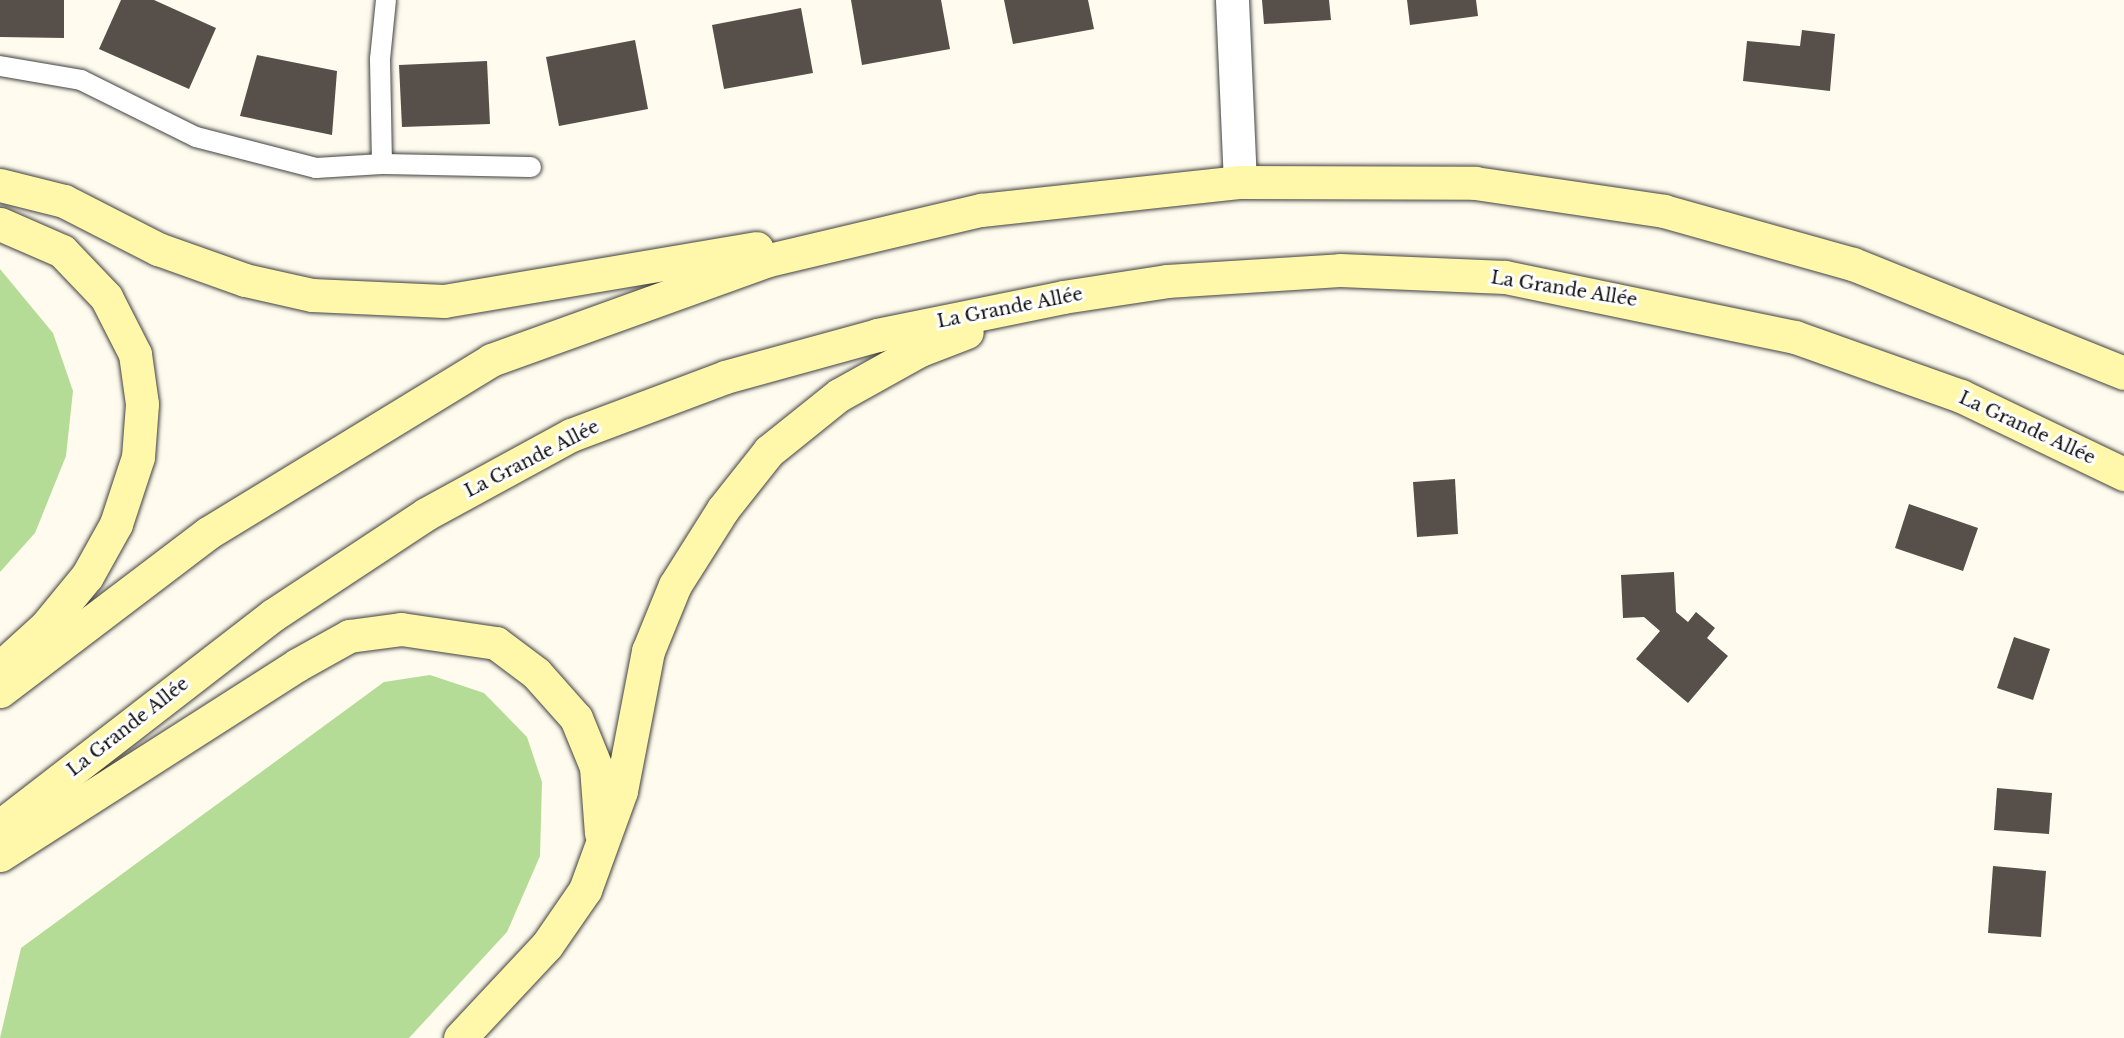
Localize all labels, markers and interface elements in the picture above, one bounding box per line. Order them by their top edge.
street label: La Grande Allée [1489,267,1639,311]
street label: La Grande Allée [935,283,1085,333]
street label: La Grande Allée [1955,387,2099,469]
street label: La Grande Allée [461,416,603,502]
street label: La Grande Allée [63,673,193,781]

